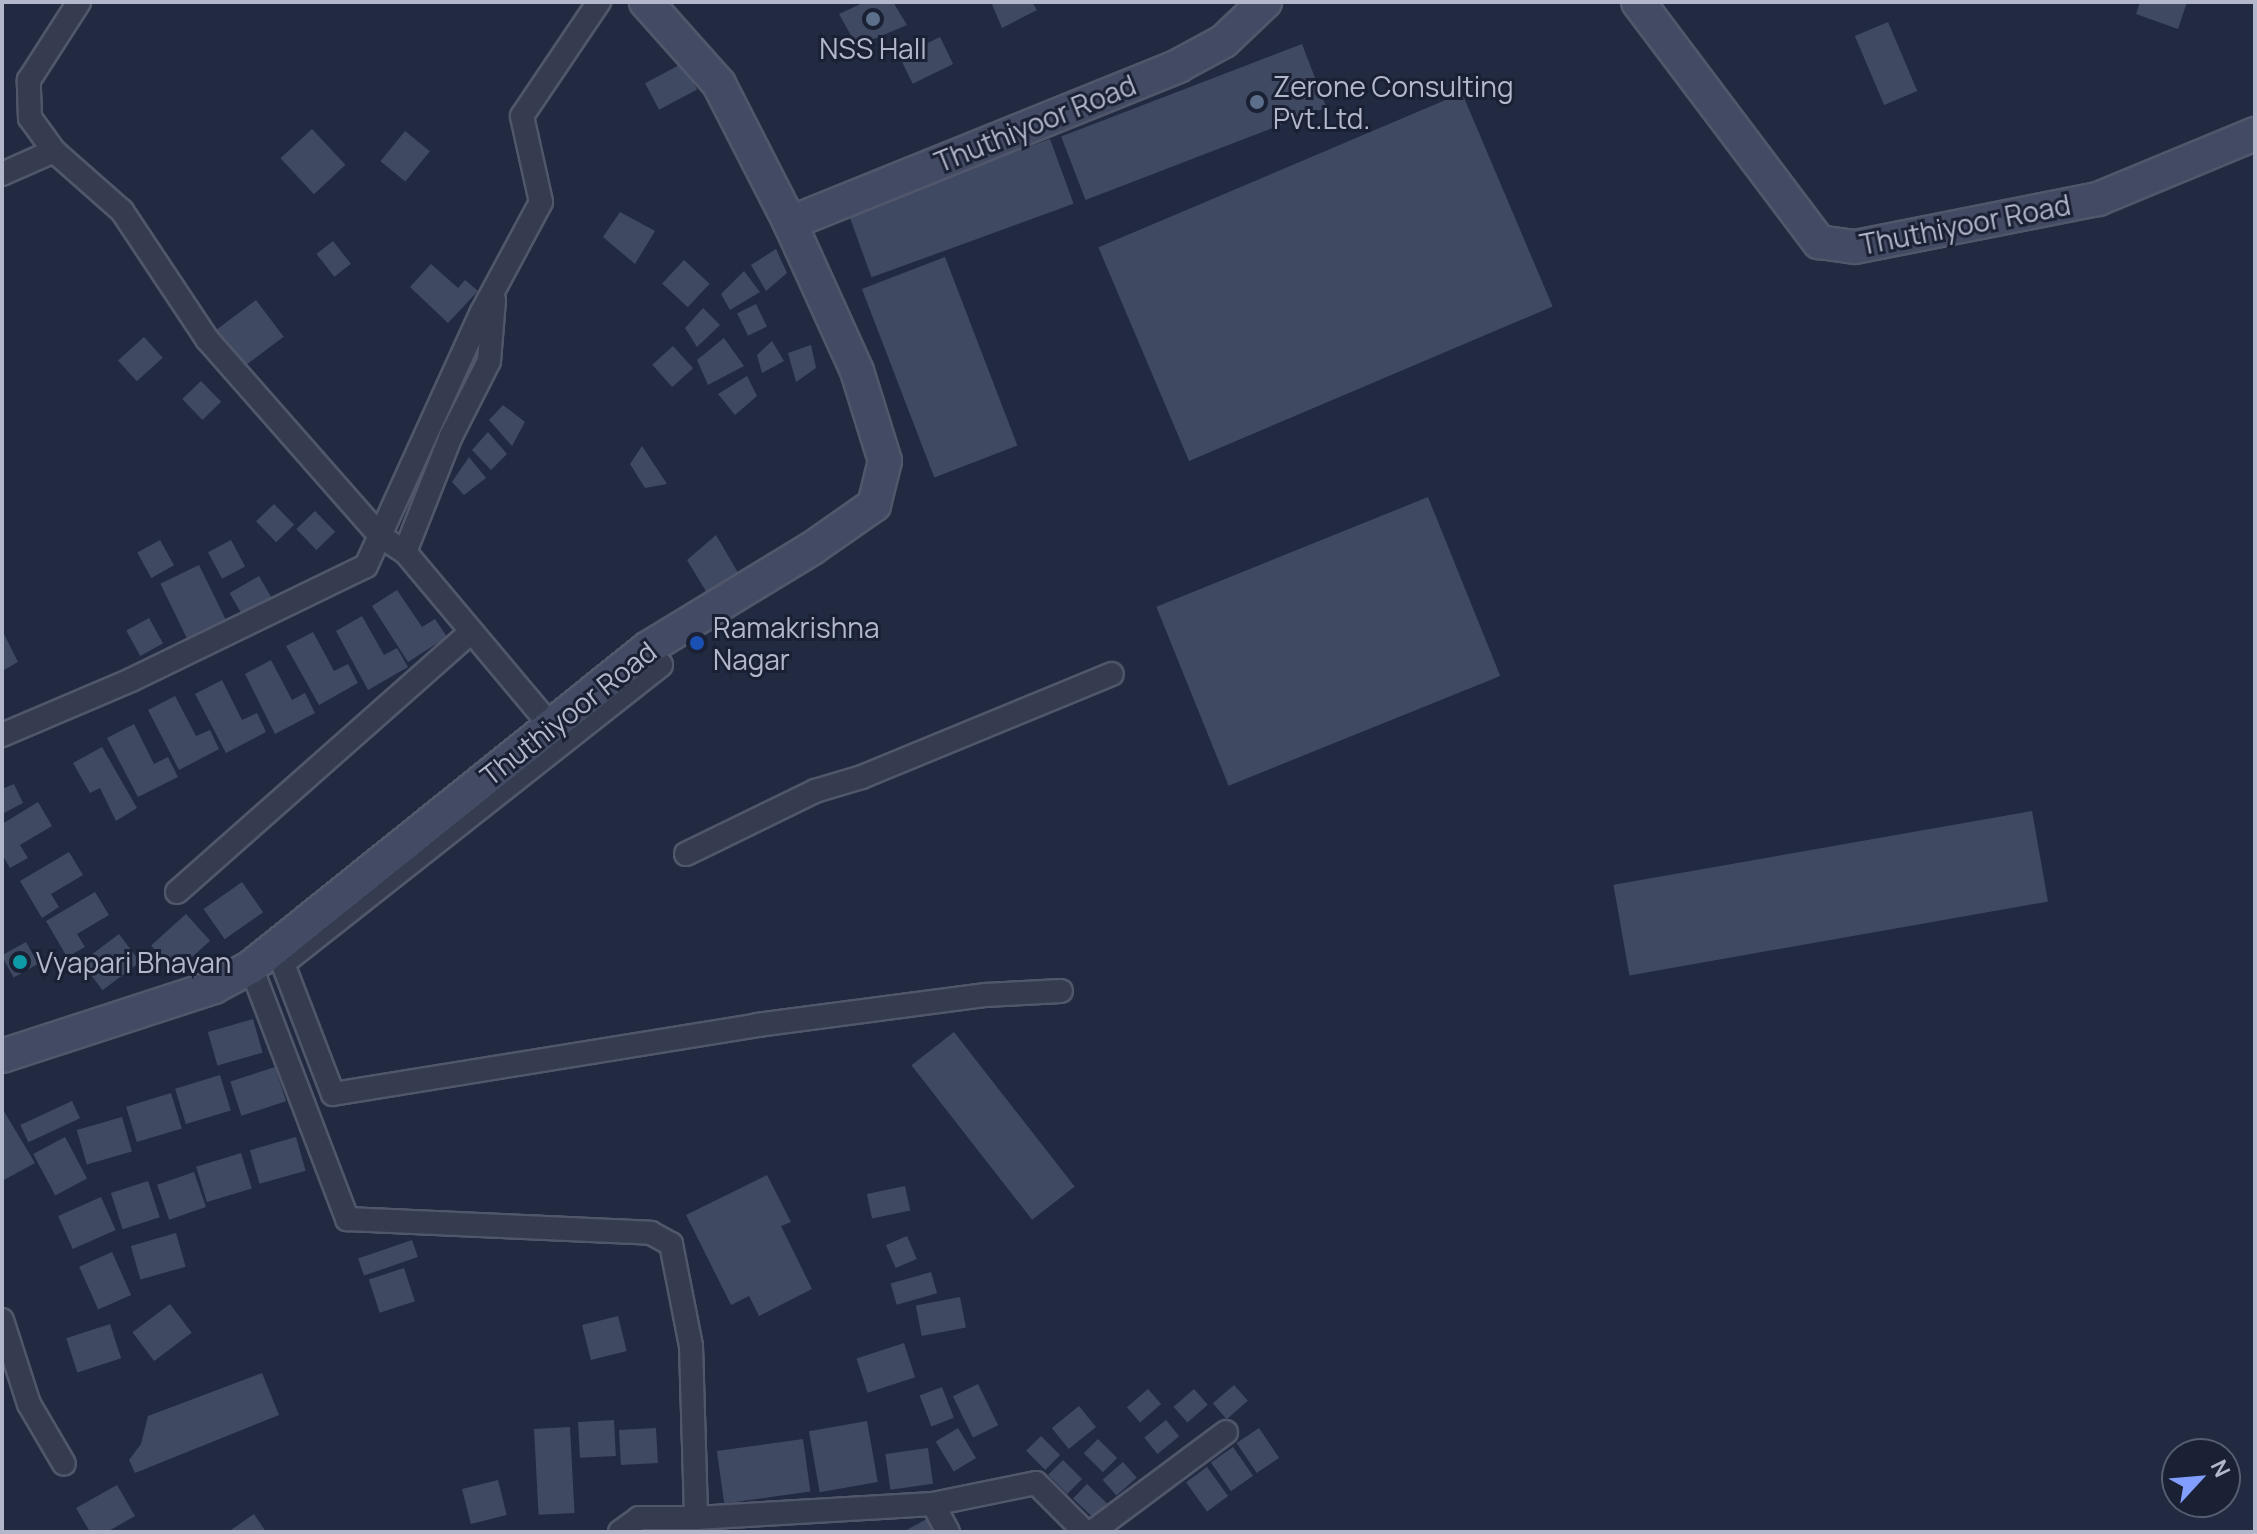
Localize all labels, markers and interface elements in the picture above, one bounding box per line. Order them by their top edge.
marker: NSS Hall [864,10,882,28]
place label: NSS Hall [819,31,927,65]
street label: Thuthiyoor Road [930,67,1140,179]
place label: Zerone Consulting Pvt.Ltd. [1273,69,1513,135]
marker: Zerone Consulting Pvt.Ltd. [1248,93,1266,111]
street label: Thuthiyoor Road [1857,187,2073,261]
place label: Ramakrishna Nagar [713,610,880,676]
street label: Thuthiyoor Road [473,634,663,792]
marker: Ramakrishna Nagar [688,634,706,652]
place label: Vyapari Bhavan [36,945,231,979]
marker: Vyapari Bhavan [11,953,29,971]
north arrow [2161,1438,2241,1518]
text: N [2204,1455,2238,1482]

